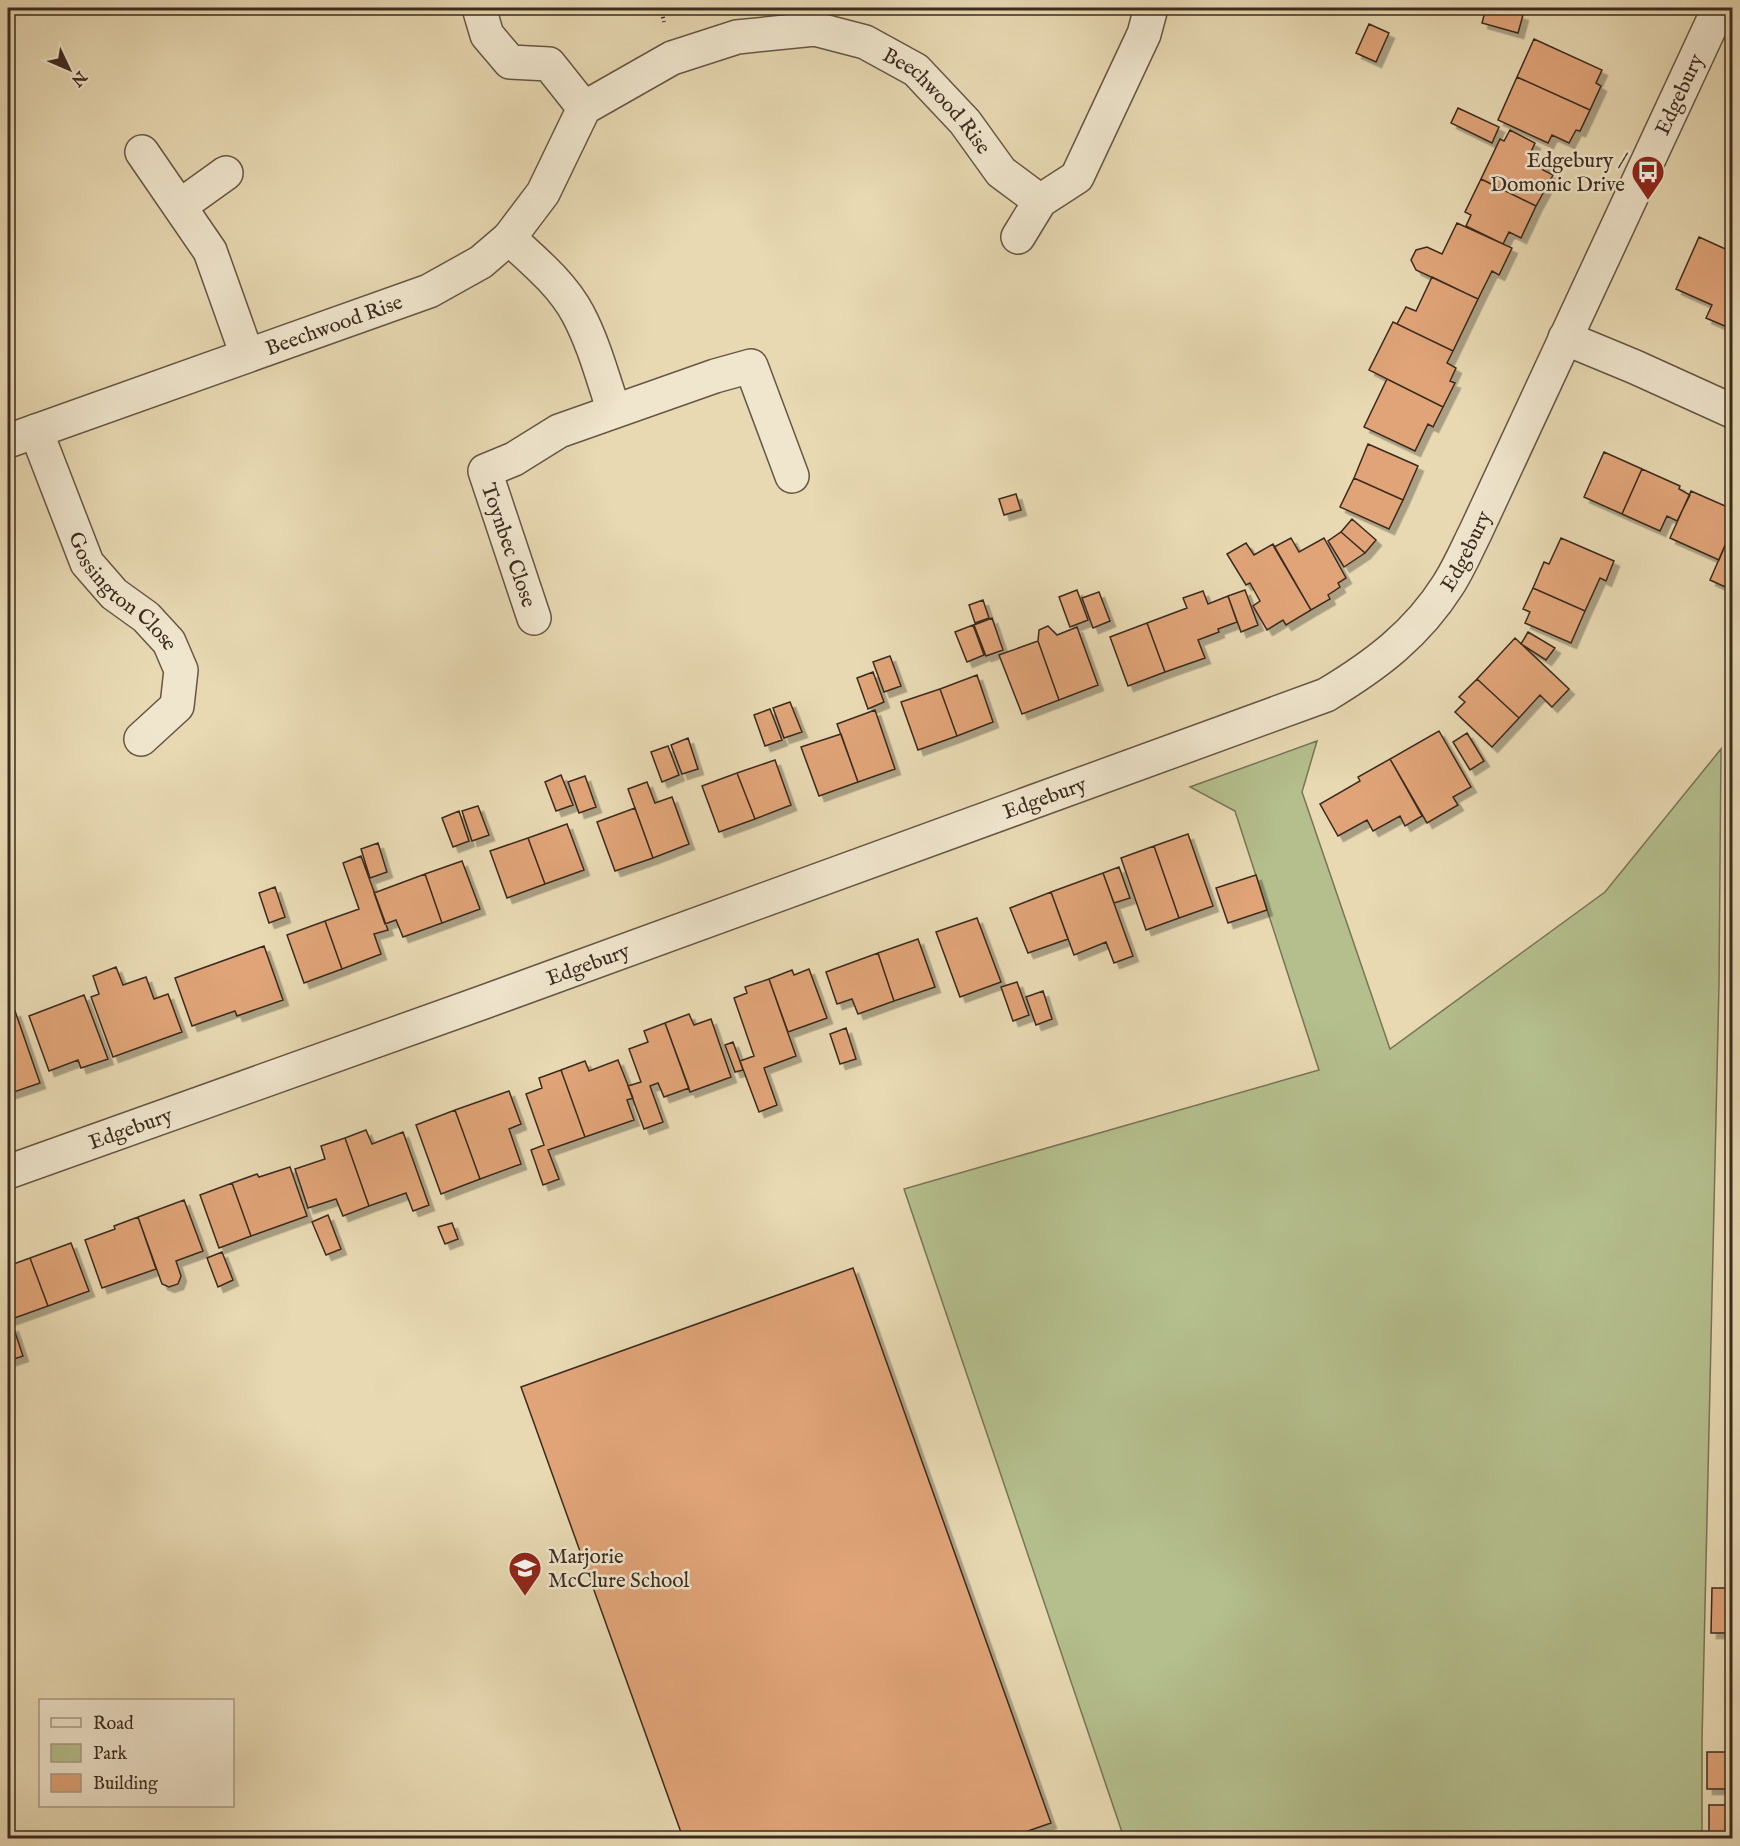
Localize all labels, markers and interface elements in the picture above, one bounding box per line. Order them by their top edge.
north arrow [39,39,99,99]
street label: Beechwood Rise [877,42,996,161]
street label: Edgebury [1650,49,1711,140]
text: N [66,65,91,90]
place label: Edgebury / Domonic Drive [1490,148,1629,199]
bus stop icon: Edgebury / Domonic Drive [1630,154,1666,201]
street label: Beechwood Rise [262,289,407,363]
street label: Toynbec Close [474,480,542,611]
street label: Edgebury [1435,506,1499,597]
street label: Gossington Close [61,528,183,655]
street label: Edgebury [1000,771,1091,827]
street label: Edgebury [543,938,634,993]
street label: Edgebury [85,1102,177,1157]
place label: Marjorie McClure School [548,1544,690,1595]
school or university icon: Marjorie McClure School [507,1550,543,1597]
legend [39,1699,234,1807]
text: Road [93,1713,134,1736]
text: Park [93,1743,128,1766]
text: Building [93,1773,158,1796]

